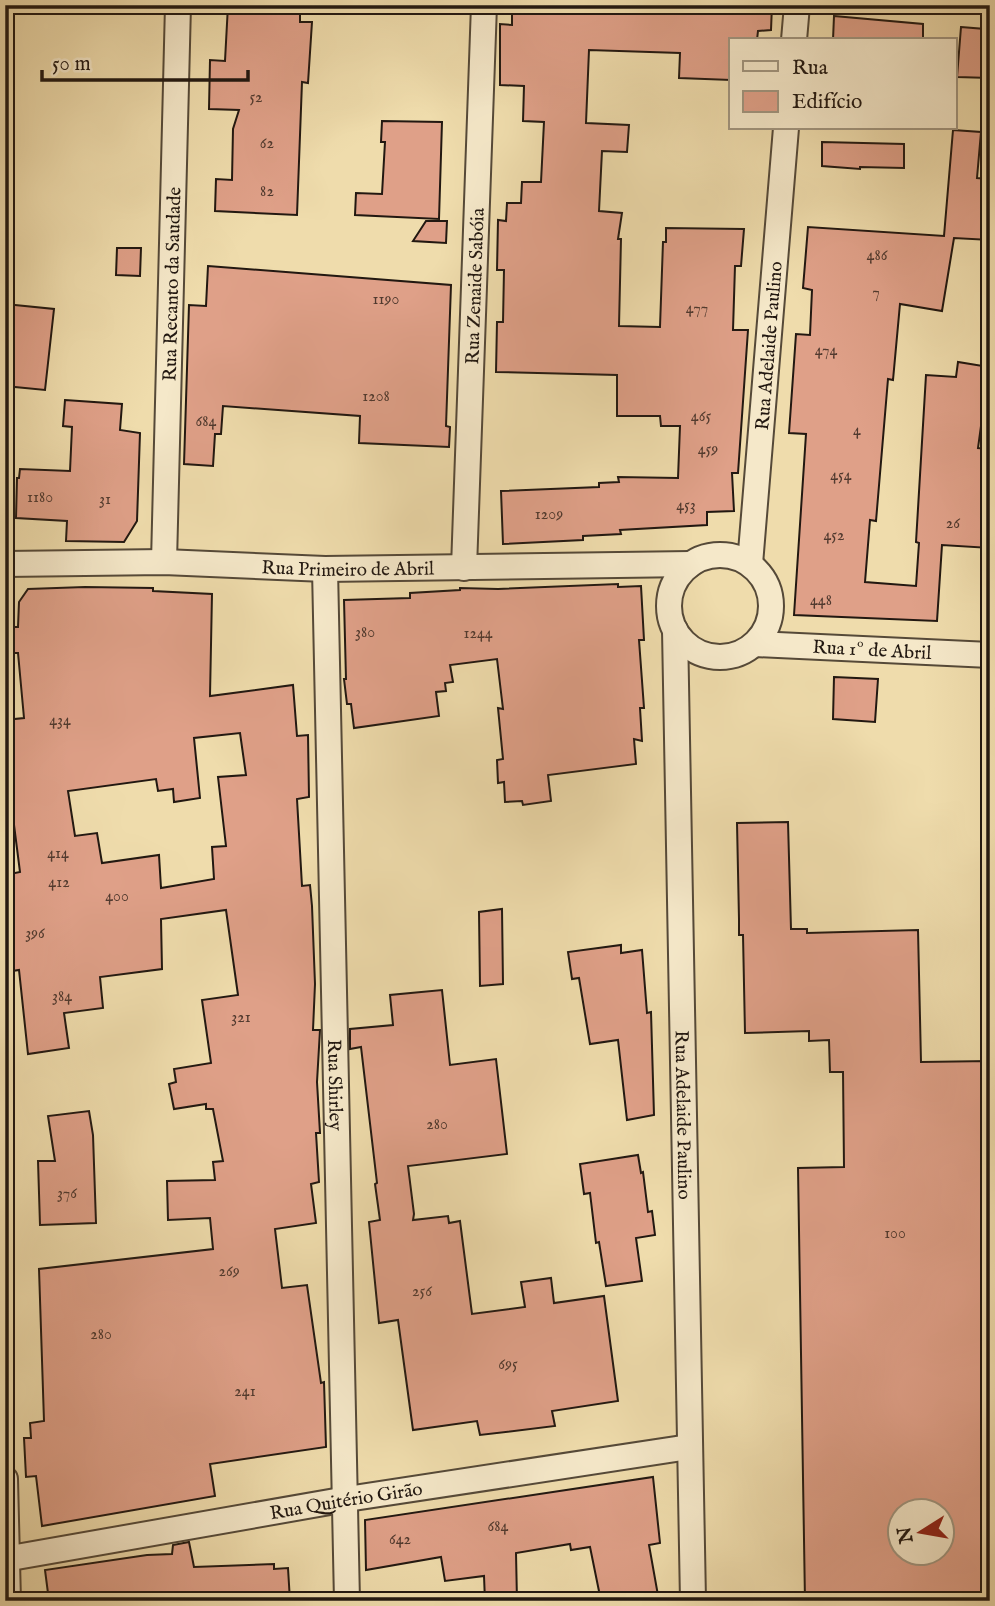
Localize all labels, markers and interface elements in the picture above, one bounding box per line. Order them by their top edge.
scale bar [42,38,248,82]
legend [729,38,956,130]
text: 50 m [52,51,91,78]
text: Rua [792,55,829,82]
house number: 52 [249,88,263,108]
text: Edifício [792,89,862,116]
house number: 62 [260,134,274,154]
house number: 82 [260,182,274,202]
street label: Rua Recanto da Saudade [159,186,187,382]
street label: Rua Zenaide Sabóia [461,207,491,365]
house number: 486 [867,246,888,266]
street label: Rua Adelaide Paulino [751,260,789,431]
house number: 7 [872,283,880,303]
house number: 1190 [373,290,400,310]
house number: 477 [686,299,708,319]
house number: 474 [815,341,837,361]
house number: 1208 [362,387,390,407]
house number: 465 [691,407,711,427]
house number: 684 [196,412,217,432]
house number: 4 [853,421,861,441]
house number: 459 [698,440,718,460]
house number: 454 [830,466,852,486]
house number: 1180 [27,488,53,508]
house number: 31 [99,490,111,510]
house number: 453 [676,496,696,516]
house number: 1209 [535,505,563,525]
house number: 26 [946,514,960,534]
house number: 452 [823,526,845,546]
street label: Rua Primeiro de Abril [261,556,435,583]
house number: 448 [810,591,832,611]
house number: 380 [355,623,375,643]
house number: 1244 [463,624,493,644]
street label: Rua 1º de Abril [812,636,933,666]
house number: 434 [49,711,71,731]
house number: 414 [47,844,69,864]
house number: 412 [48,873,70,893]
house number: 400 [105,887,129,907]
house number: 396 [25,924,45,944]
house number: 384 [52,987,72,1007]
house number: 321 [231,1008,251,1028]
street label: Rua Adelaide Paulino [668,1030,696,1200]
street label: Rua Shirley [321,1039,347,1132]
house number: 280 [426,1115,448,1135]
house number: 376 [57,1184,77,1204]
house number: 100 [884,1224,906,1244]
house number: 269 [218,1262,240,1282]
house number: 256 [412,1282,432,1302]
house number: 280 [90,1325,112,1345]
house number: 695 [498,1355,518,1375]
house number: 241 [234,1382,256,1402]
street label: Rua Quitério Girão [268,1478,424,1526]
north arrow [886,1498,956,1568]
house number: 684 [488,1517,509,1537]
text: N [893,1524,920,1546]
house number: 642 [389,1530,411,1550]

